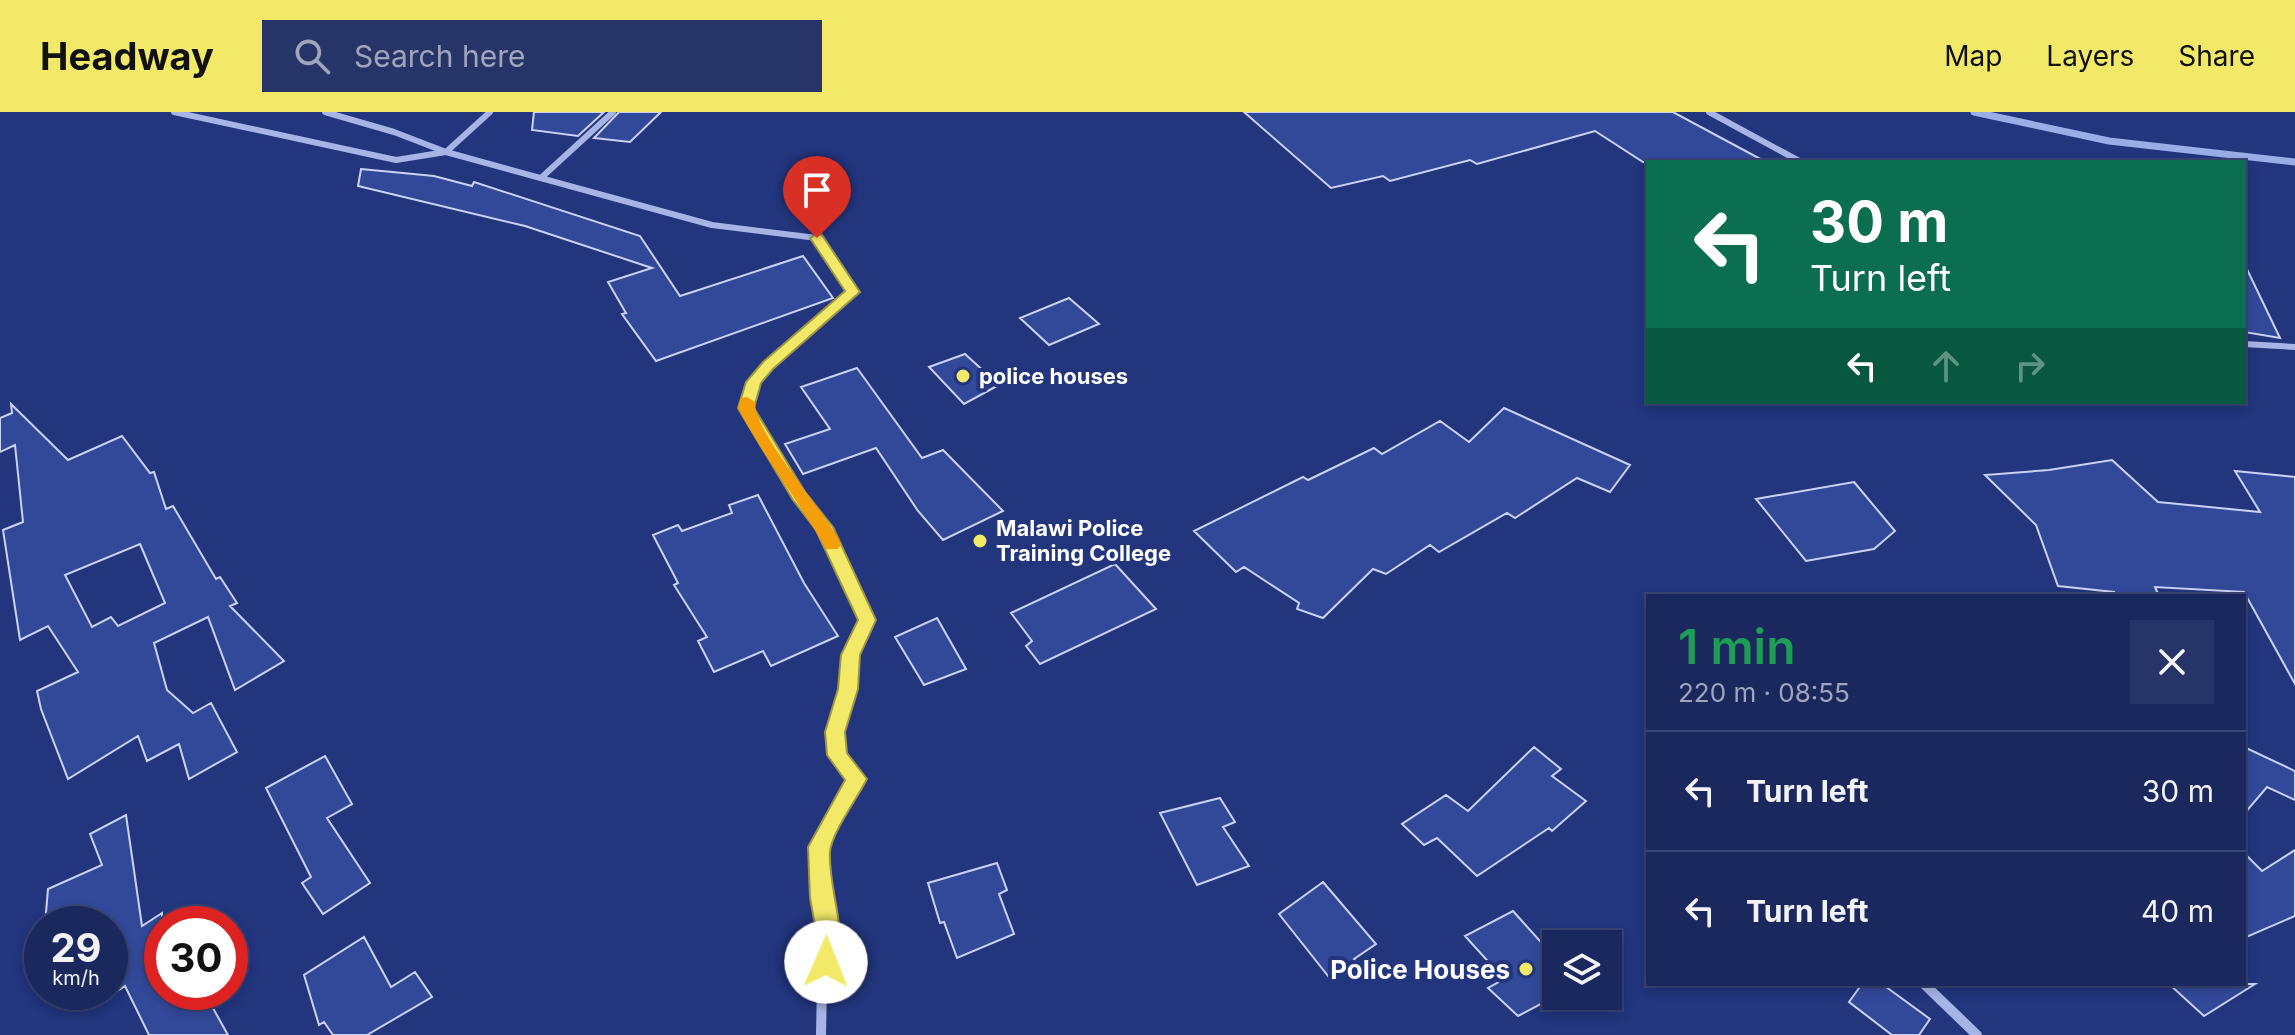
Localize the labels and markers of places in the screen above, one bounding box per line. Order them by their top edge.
pin [783,156,851,238]
place label: police houses [979,363,1128,389]
marker: police houses [954,367,972,385]
place label: Malawi Police Training College [996,515,1171,566]
marker: Malawi Police Training College [971,532,989,550]
place label: Police Houses [1330,954,1510,985]
marker: Police Houses [1517,960,1535,978]

